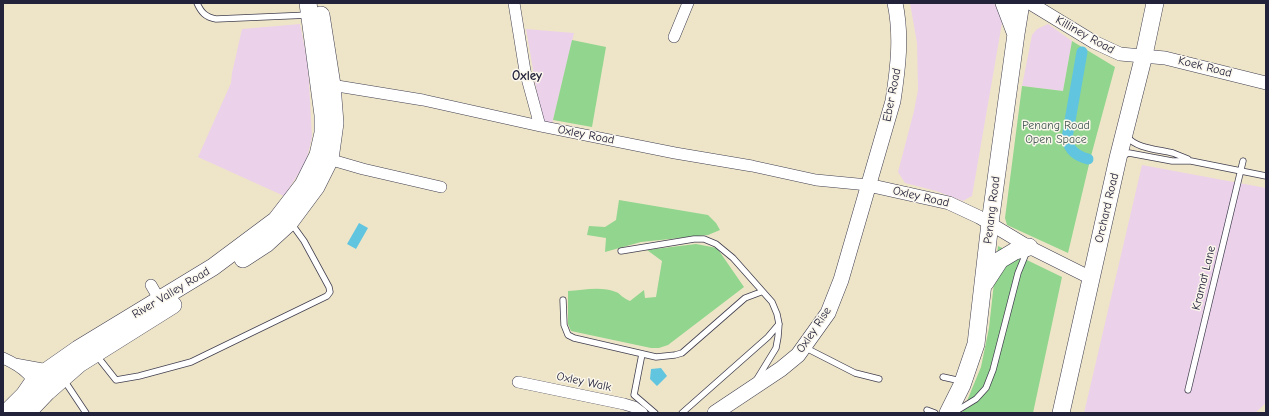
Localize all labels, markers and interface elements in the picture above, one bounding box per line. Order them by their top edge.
street label: Killiney Road [1053,13,1117,57]
street label: Koek Road [1177,53,1233,81]
street label: Eber Road [880,67,904,123]
district label: Oxley [512,68,542,84]
park label: Penang Road Open Space [1022,119,1090,147]
street label: Oxley Road [556,122,616,148]
street label: Orchard Road [1092,172,1122,244]
street label: Penang Road [981,175,1003,245]
street label: Oxley Road [891,184,951,210]
street label: Kramat Lane [1189,244,1219,312]
street label: River Valley Road [130,264,212,322]
street label: Oxley Rise [793,304,835,356]
street label: Oxley Walk [555,369,613,395]

